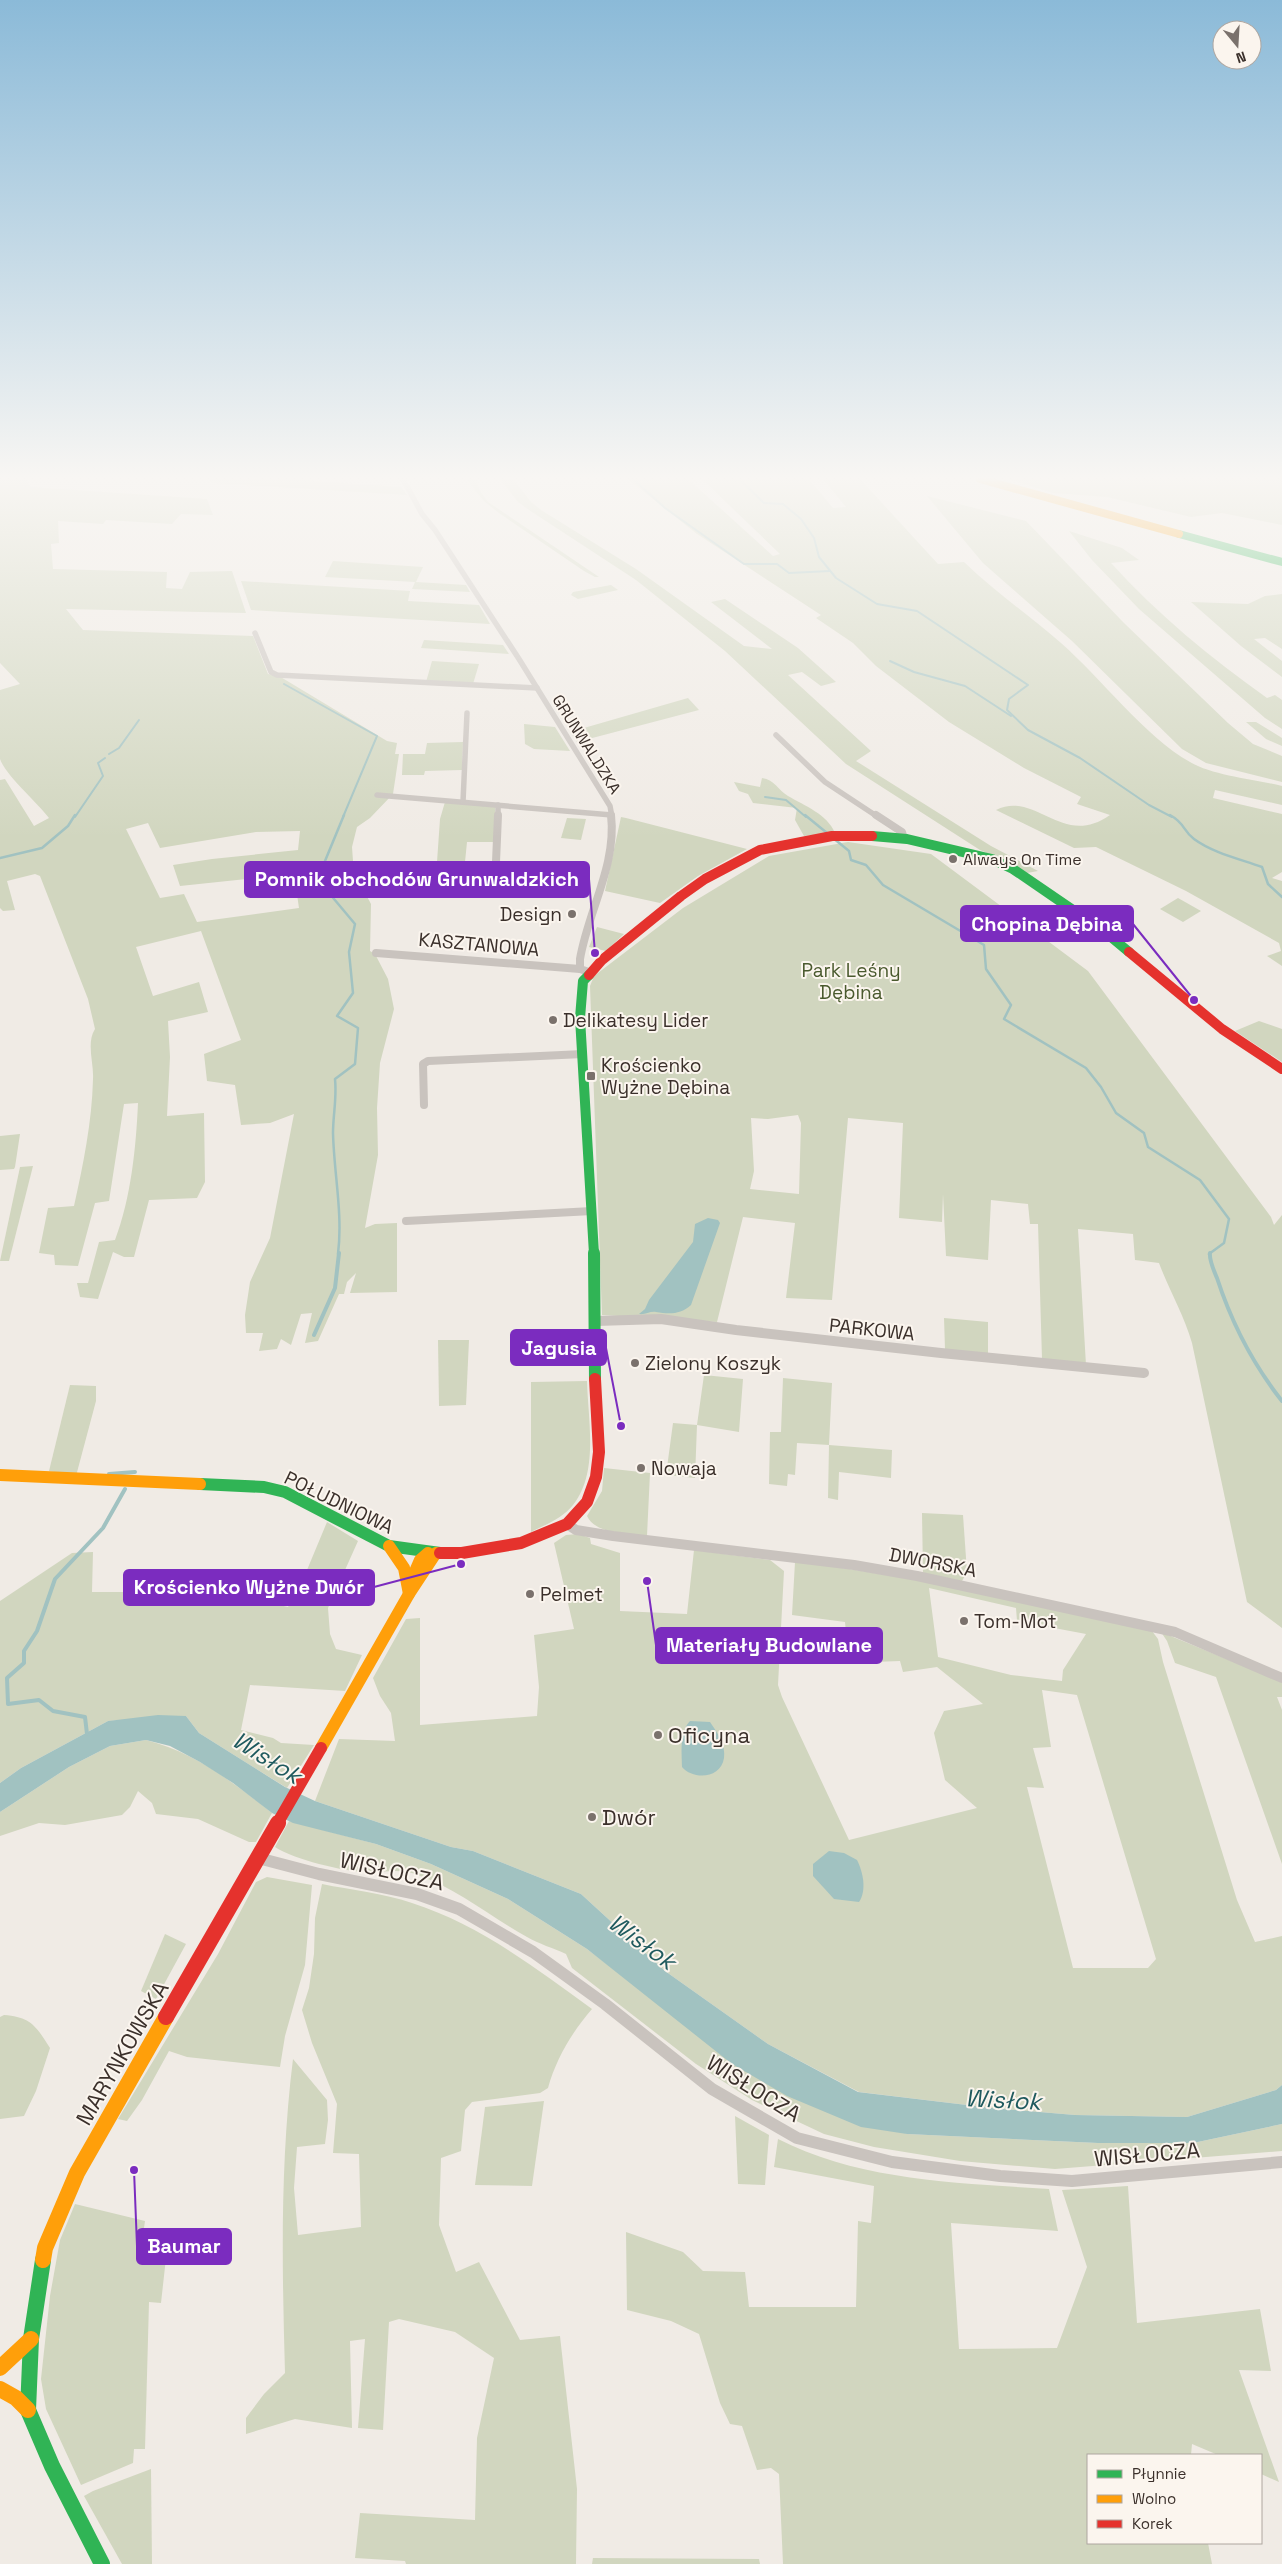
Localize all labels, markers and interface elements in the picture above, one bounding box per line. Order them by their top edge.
north arrow [1212,20,1262,70]
text: N [1234,47,1248,67]
street label: GRUNWALDZKA [548,690,626,798]
place label: Always On Time [963,849,1082,870]
marker: Always On Time [947,853,959,865]
callout: Pomnik obchodów Grunwaldzkich [245,862,589,897]
text: Pomnik obchodów Grunwaldzkich [255,866,579,892]
place label: Design [500,902,562,927]
callout: Chopina Dębina [961,906,1133,941]
marker: Design [566,908,578,920]
text: Chopina Dębina [971,911,1123,937]
street label: KASZTANOWA [418,927,540,962]
park label: Park Leśny Dębina [801,958,901,1005]
place label: Delikatesy Lider [563,1008,708,1033]
marker: Delikatesy Lider [547,1014,559,1026]
place label: Krościenko Wyżne Dębina [601,1053,730,1100]
marker: Krościenko Wyżne Dębina [585,1070,597,1082]
street label: PARKOWA [828,1313,916,1346]
callout: Jagusia [511,1330,606,1365]
text: Jagusia [521,1335,597,1361]
place label: Zielony Koszyk [645,1351,781,1376]
marker: Zielony Koszyk [629,1357,641,1369]
place label: Nowaja [651,1456,717,1481]
marker: Nowaja [635,1462,647,1474]
street label: POŁUDNIOWA [280,1465,397,1540]
street label: DWORSKA [887,1542,979,1583]
callout: Krościenko Wyżne Dwór [124,1570,374,1605]
text: Krościenko Wyżne Dwór [134,1574,364,1600]
place label: Pelmet [540,1582,603,1607]
marker: Pelmet [524,1588,536,1600]
place label: Tom-Mot [974,1609,1057,1634]
marker: Tom-Mot [958,1615,970,1627]
callout: Materiały Budowlane [656,1628,882,1663]
text: Materiały Budowlane [666,1632,872,1658]
place label: Oficyna [668,1721,750,1749]
water label: Wisłok [227,1724,310,1793]
marker: Oficyna [652,1729,664,1741]
place label: Dwór [602,1803,656,1831]
marker: Dwór [586,1811,598,1823]
street label: WISŁOCZA [337,1845,447,1897]
water label: Wisłok [602,1907,685,1978]
street label: MARYNKOWSKA [69,1976,175,2130]
street label: WISŁOCZA [702,2048,807,2128]
water label: Wisłok [964,2082,1045,2117]
street label: WISŁOCZA [1093,2135,1201,2173]
callout: Baumar [137,2229,231,2264]
text: Baumar [147,2233,221,2259]
legend [1087,2454,1262,2544]
text: Płynnie [1132,2464,1186,2483]
text: Wolno [1132,2489,1176,2508]
text: Korek [1132,2514,1172,2533]

